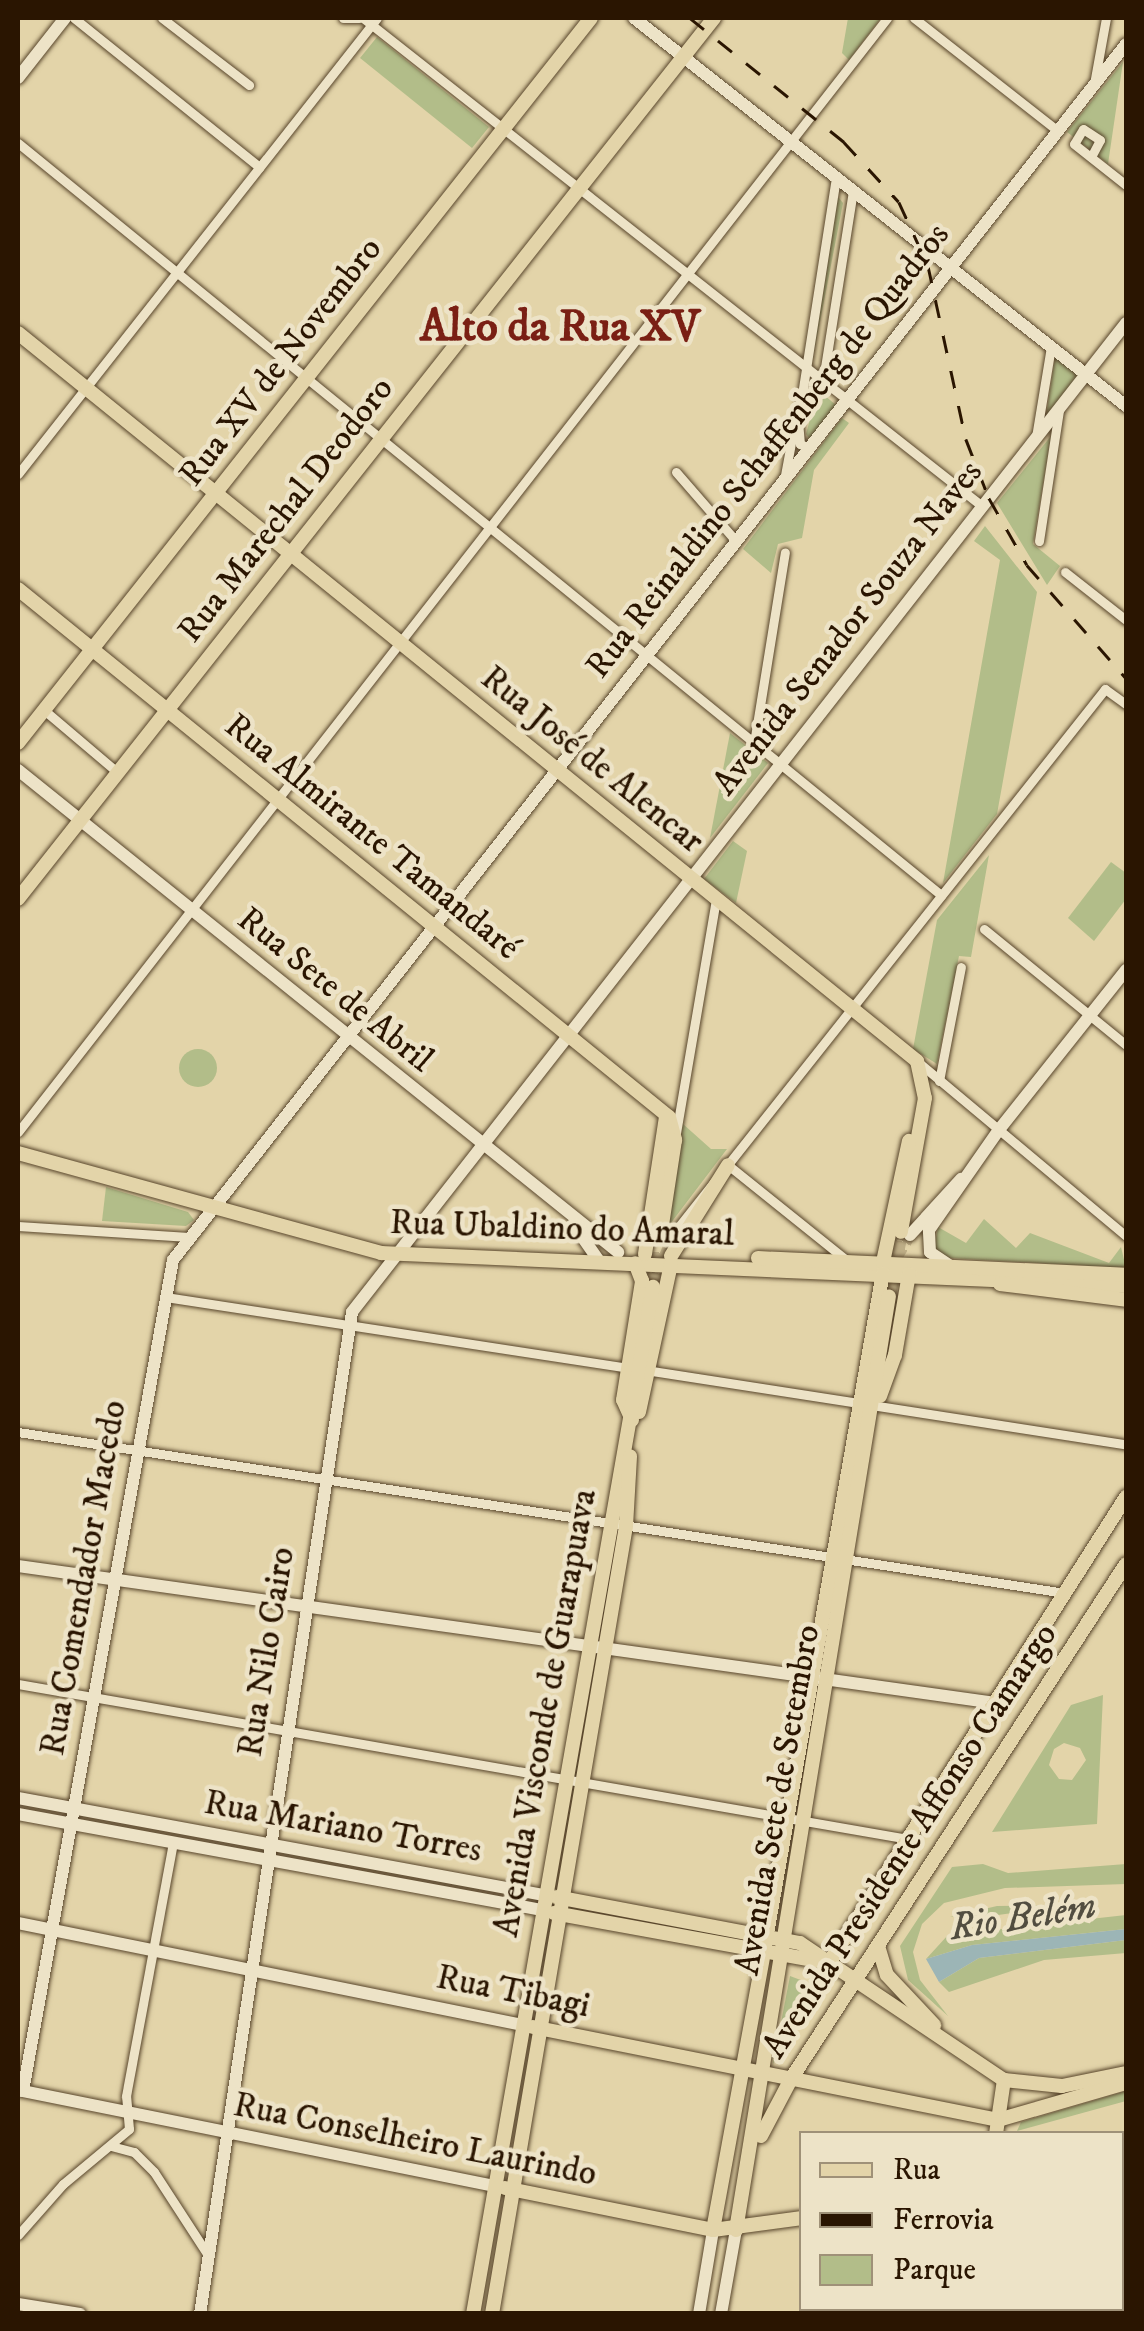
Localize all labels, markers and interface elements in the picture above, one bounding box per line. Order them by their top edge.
street label: Rua Reinaldino Schaffenberg de Quadros [577,215,959,687]
street label: Rua XV de Novembro [171,229,391,495]
district label: Alto da Rua XV [420,301,700,355]
street label: Rua Marechal Deodoro [169,369,403,651]
street label: Avenida Senador Souza Naves [704,452,992,804]
street label: Rua José de Alencar [472,657,712,863]
street label: Rua Almirante Tamandaré [216,705,528,969]
street label: Rua Sete de Abril [229,898,441,1082]
street label: Rua Ubaldino do Amaral [389,1202,735,1256]
street label: Rua Comendador Macedo [32,1397,136,1759]
street label: Avenida Visconde de Guarapuava [486,1486,606,1940]
street label: Rua Nilo Cairo [230,1544,304,1760]
street label: Avenida Presidente Affonso Camargo [753,1616,1067,2066]
street label: Avenida Sete de Setembro [726,1622,830,1978]
street label: Rua Mariano Torres [201,1782,485,1872]
water label: Rio Belém [947,1884,1099,1952]
street label: Rua Tibagi [433,1957,593,2027]
street label: Rua Conselheiro Laurindo [230,2084,600,2196]
legend [799,2131,1124,2311]
text: Rua [893,2152,940,2189]
text: Ferrovia [893,2202,994,2239]
text: Parque [893,2252,976,2289]

